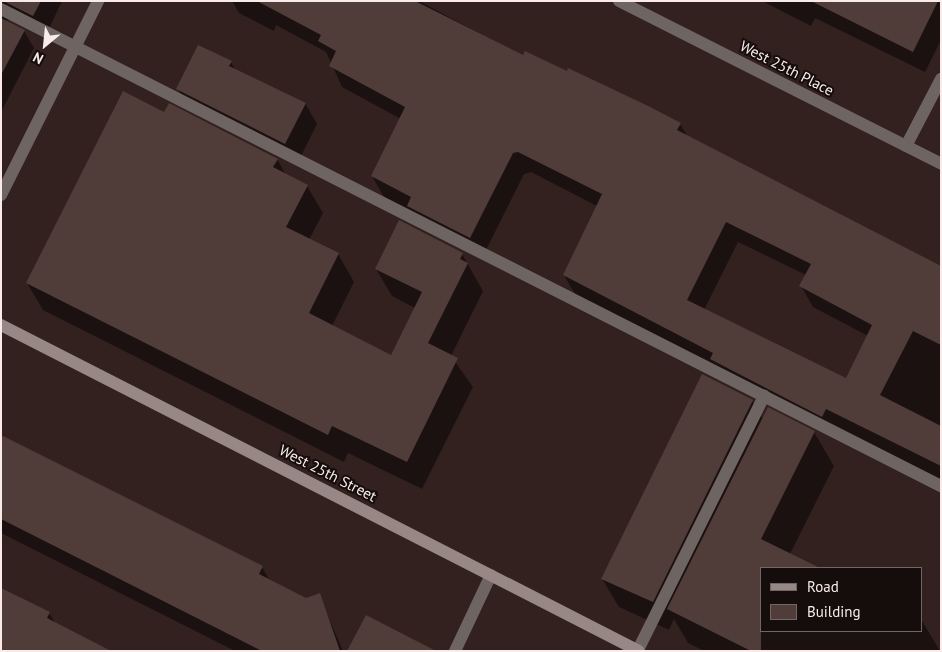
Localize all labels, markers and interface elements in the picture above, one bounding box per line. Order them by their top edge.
north arrow [20,20,70,70]
street label: West 25th Place [737,37,837,99]
text: N [30,48,46,68]
street label: West 25th Street [276,441,380,505]
legend [760,567,922,632]
text: Road [807,577,839,596]
text: Building [807,602,861,621]

